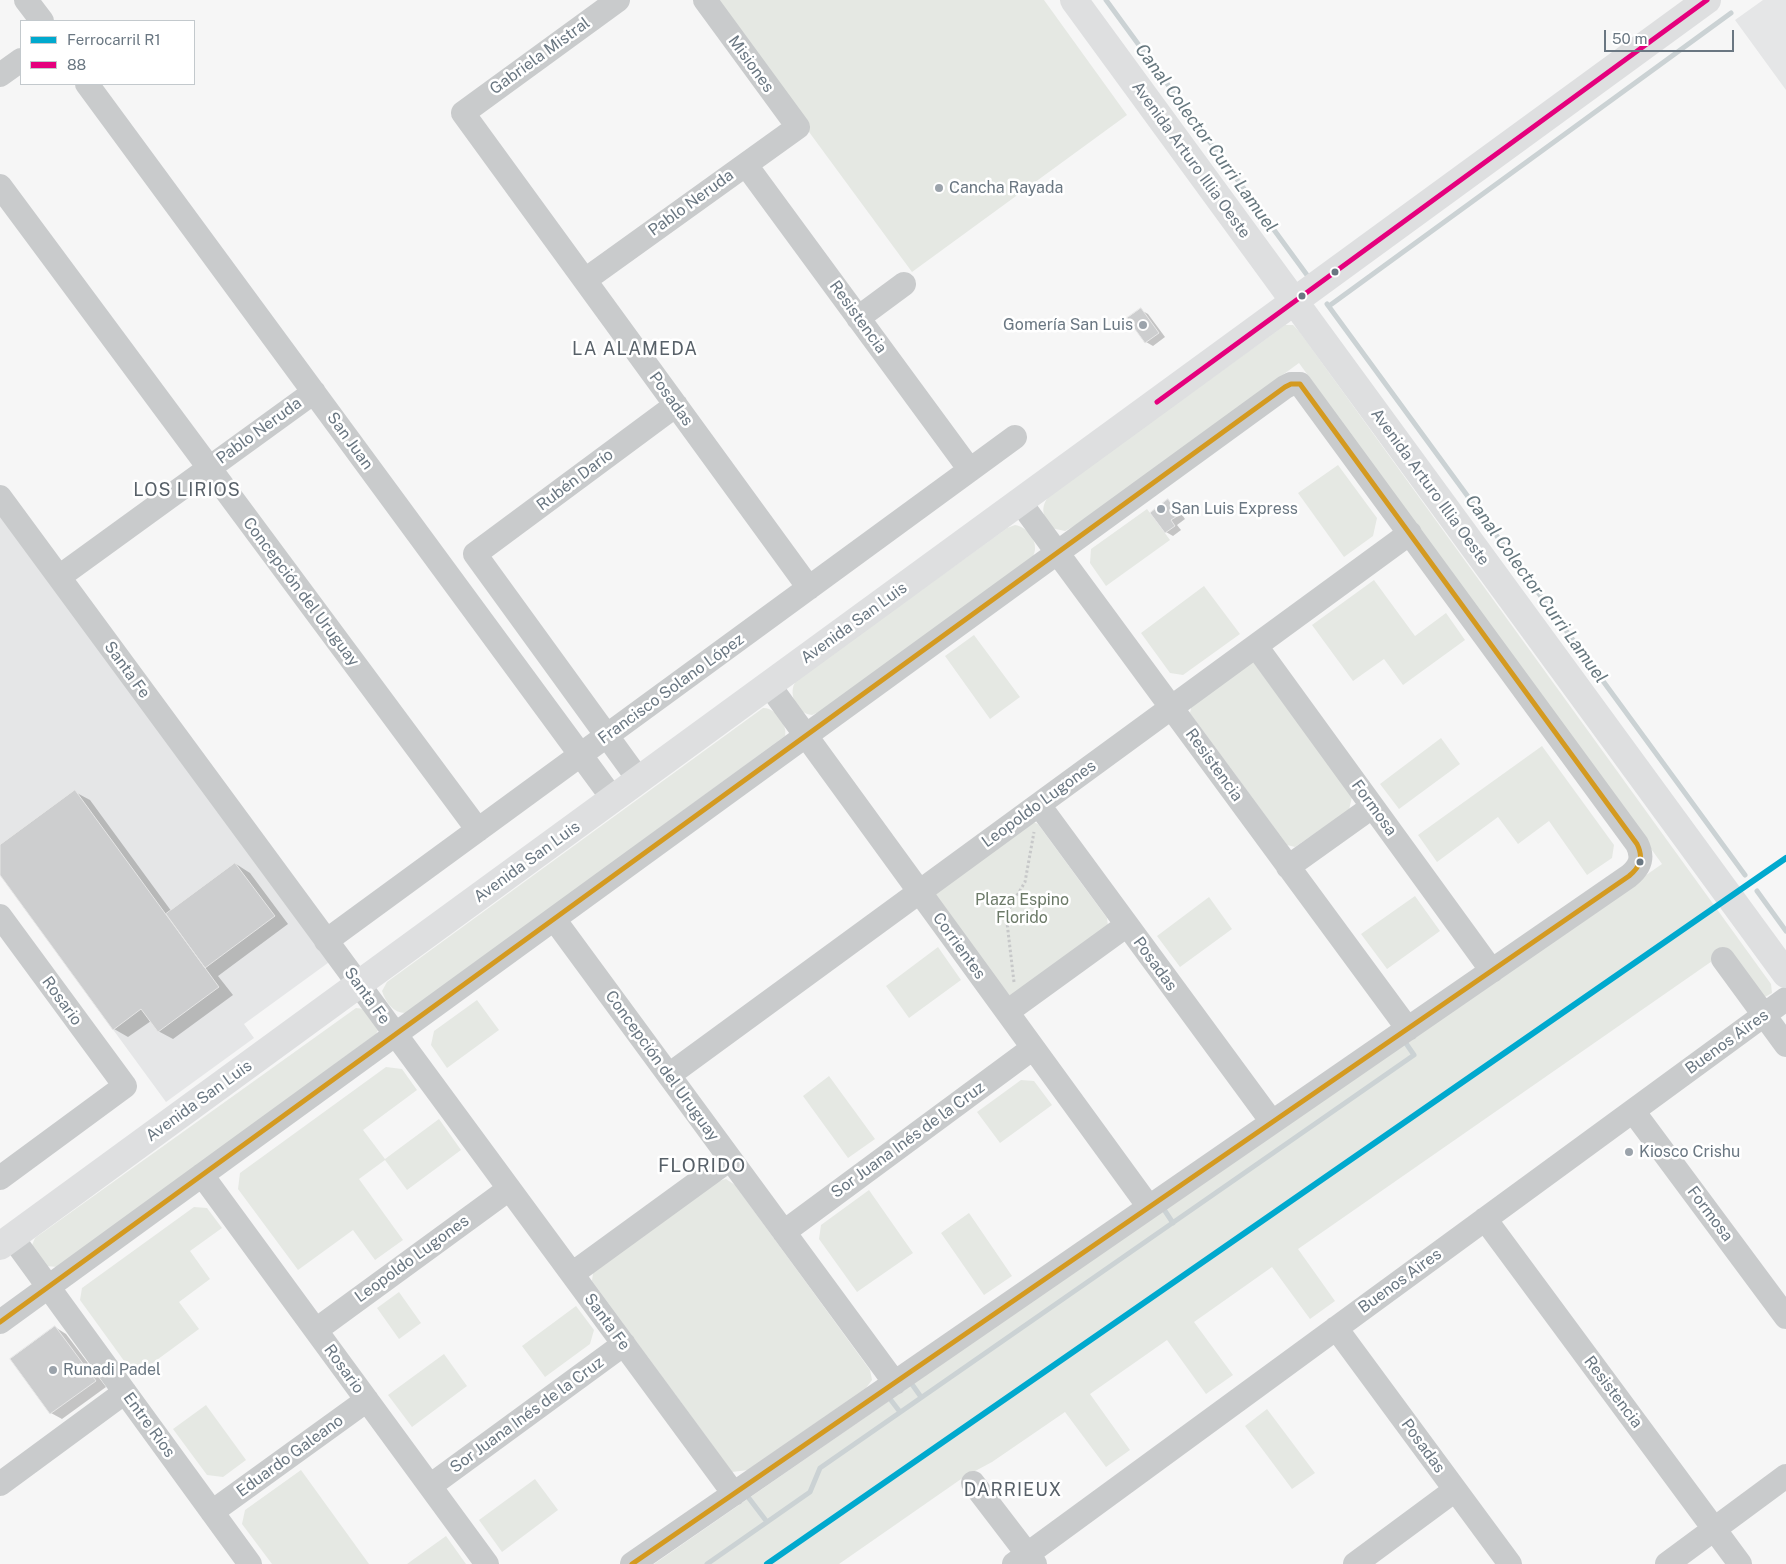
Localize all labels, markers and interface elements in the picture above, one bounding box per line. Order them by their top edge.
street label: Gabriela Mistral [486,13,594,99]
legend [20,20,195,85]
scale bar [1606,20,1736,52]
text: 50 m [1612,30,1647,47]
text: Ferrocarril R1 [67,31,161,48]
street label: Misiones [724,32,778,96]
water label: Canal Colector Curri Lamuel [1130,40,1282,236]
text: 88 [67,56,86,73]
street label: Avenida Arturo Illia Oeste [1128,78,1254,242]
street label: Pablo Neruda [645,166,737,240]
place label: Cancha Rayada [949,178,1063,198]
marker: Cancha Rayada [933,182,945,194]
unlabelled marker [1330,267,1340,277]
street label: Resistencia [825,277,891,357]
unlabelled marker [1297,291,1307,301]
place label: Gomería San Luis [1003,315,1133,335]
marker: Gomería San Luis [1137,319,1149,331]
district label: LA ALAMEDA [571,338,699,360]
street label: Posadas [645,368,697,430]
street label: Pablo Neruda [213,394,305,468]
street label: Avenida Arturo Illia Oeste [1367,405,1493,569]
street label: San Juan [323,409,377,473]
street label: Rubén Darío [533,445,617,515]
district label: LOS LIRIOS [132,479,242,501]
water label: Canal Colector Curri Lamuel [1460,491,1612,687]
place label: San Luis Express [1171,499,1298,519]
marker: San Luis Express [1155,503,1167,515]
street label: Concepción del Uruguay [239,514,363,670]
street label: Avenida San Luis [797,578,911,668]
street label: Francisco Solano López [594,630,748,748]
street label: Santa Fe [100,638,154,702]
street label: Resistencia [1181,725,1247,805]
street label: Leopoldo Lugones [978,756,1100,852]
street label: Formosa [1347,776,1401,840]
street label: Avenida San Luis [470,817,584,907]
unlabelled marker [1635,857,1645,867]
park label: Plaza Espino Florido [975,890,1069,928]
street label: Corrientes [928,909,990,983]
street label: Posadas [1129,933,1181,995]
street label: Santa Fe [340,964,394,1028]
street label: Rosario [38,973,86,1029]
street label: Concepción del Uruguay [601,987,723,1145]
street label: Buenos Aires [1682,1005,1772,1079]
street label: Avenida San Luis [142,1056,256,1146]
street label: Sor Juana Inés de la Cruz [827,1078,989,1202]
place label: Kiosco Crishu [1639,1142,1740,1162]
marker: Kiosco Crishu [1623,1146,1635,1158]
district label: FLORIDO [657,1155,747,1177]
street label: Formosa [1683,1183,1737,1245]
street label: Leopoldo Lugones [351,1211,473,1307]
street label: Buenos Aires [1355,1244,1445,1318]
street label: Santa Fe [580,1290,634,1354]
street label: Rosario [320,1341,368,1397]
street label: Resistencia [1580,1352,1646,1432]
street label: Sor Juana Inés de la Cruz [446,1353,608,1477]
place label: Runadi Padel [63,1360,161,1380]
marker: Runadi Padel [47,1364,59,1376]
street label: Entre Ríos [119,1389,179,1461]
street label: Eduardo Galeano [233,1411,347,1501]
street label: Posadas [1397,1415,1449,1477]
district label: DARRIEUX [963,1479,1063,1501]

